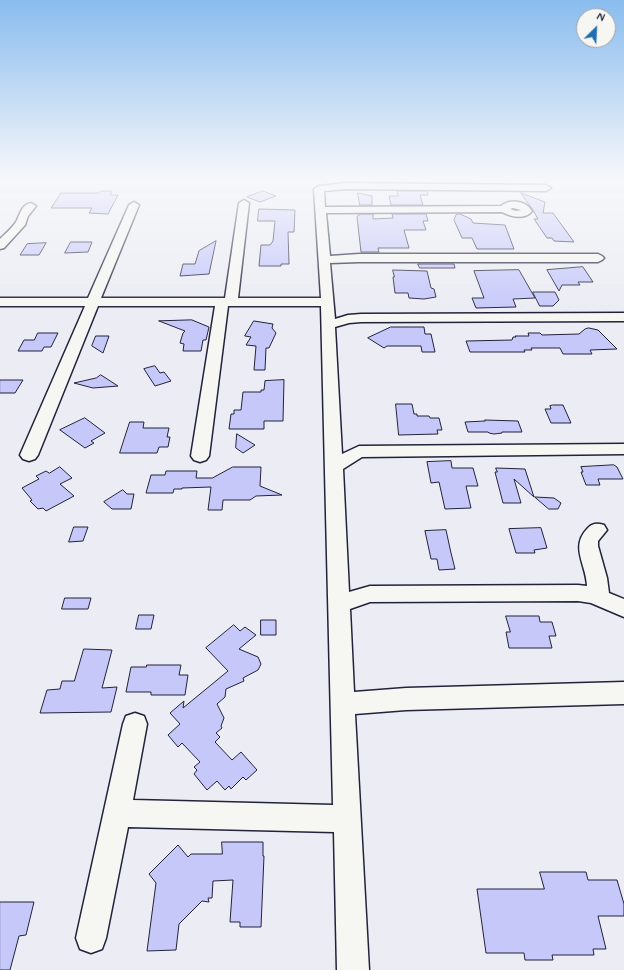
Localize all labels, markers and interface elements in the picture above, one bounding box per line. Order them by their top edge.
north arrow [576,8,616,48]
text: N [594,10,607,26]

